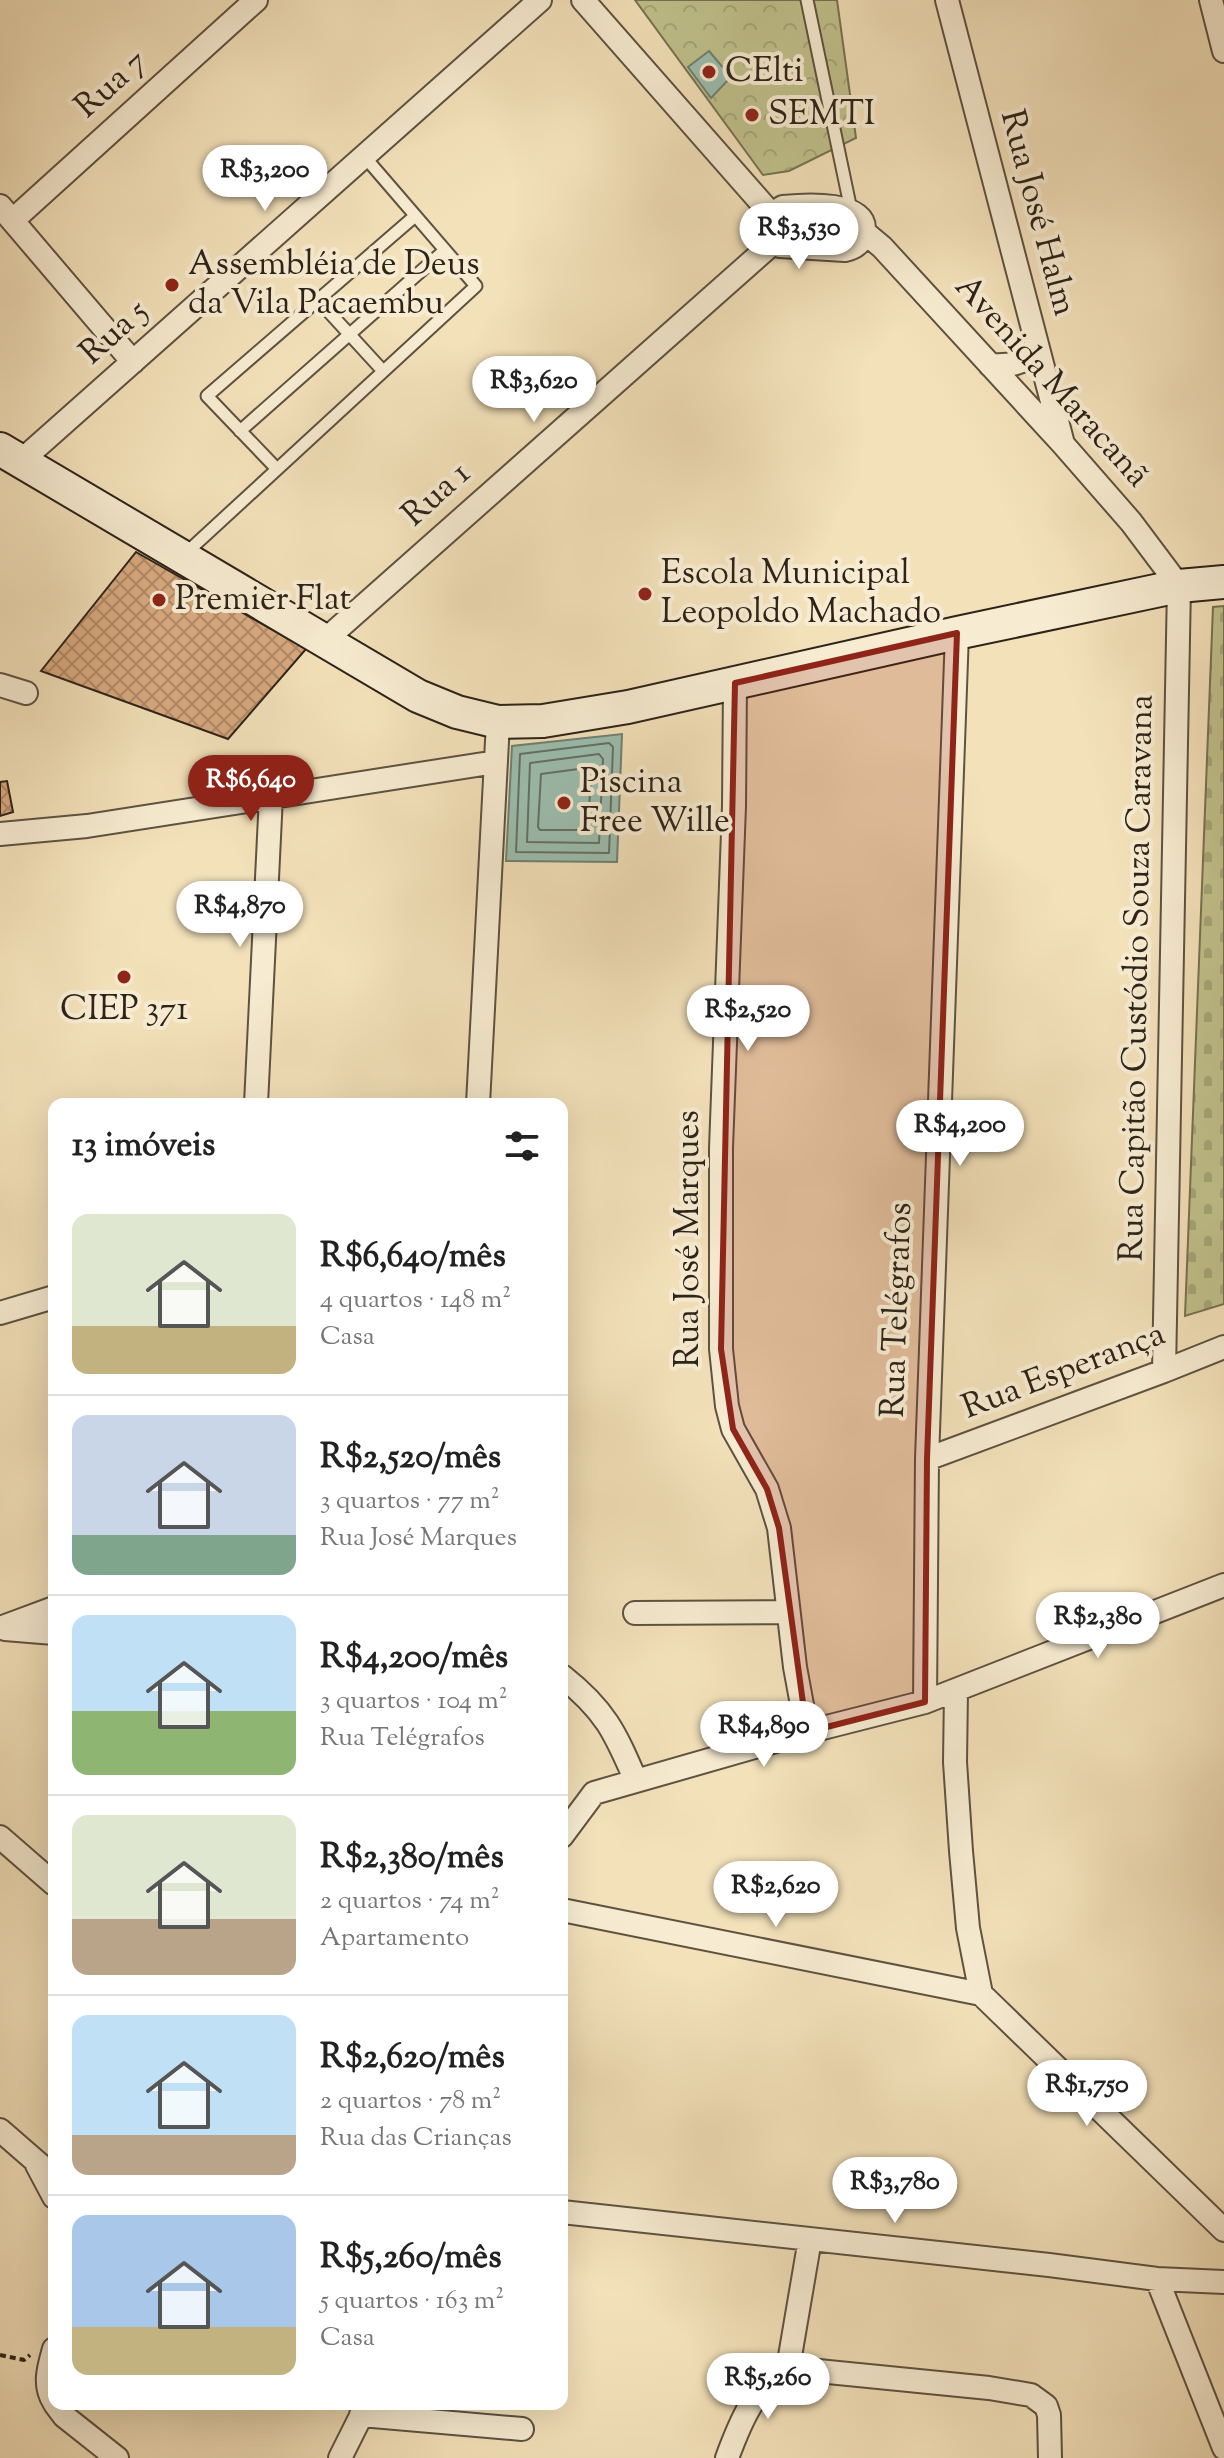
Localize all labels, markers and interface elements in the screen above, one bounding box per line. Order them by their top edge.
street label: Rua 7 [65,39,159,131]
place label: CElti [725,48,803,97]
marker: CElti [700,63,718,81]
place label: SEMTI [768,91,875,140]
street label: Rua José Halm [986,105,1088,321]
marker: SEMTI [743,106,761,124]
pin: R$3,200 [191,145,339,213]
text: R$3,200 [220,152,310,189]
pin: R$3,530 [725,203,873,271]
text: R$3,530 [758,210,840,247]
place label: Assembléia de Deus da Vila Pacaembu [188,241,480,329]
street label: Avenida Maracanã [942,265,1160,499]
marker: Assembléia de Deus da Vila Pacaembu [163,276,181,294]
street label: Rua 5 [70,289,160,377]
pin: R$3,620 [460,356,608,424]
text: R$3,620 [490,363,578,400]
street label: Rua 1 [392,451,482,539]
place label: Escola Municipal Leopoldo Machado [661,550,941,638]
place label: Premier Flat [175,576,351,625]
marker: Escola Municipal Leopoldo Machado [636,585,654,603]
marker: Premier Flat [150,591,168,609]
street label: Rua Capitão Custódio Souza Caravana [1109,694,1167,1262]
pin: R$6,640 [177,755,325,823]
place label: Piscina Free Wille [580,759,730,847]
text: R$6,640 [206,762,296,799]
marker: Piscina Free Wille [555,794,573,812]
pin: R$4,870 [166,881,314,949]
text: R$4,870 [194,888,286,925]
marker: CIEP 371 [115,968,133,986]
pin: R$2,520 [674,985,822,1053]
place label: CIEP 371 [60,986,188,1035]
text: R$2,520 [705,992,791,1029]
pin: R$4,200 [886,1100,1034,1168]
text: R$4,200 [914,1107,1006,1144]
street label: Rua José Marques [665,1110,714,1368]
text: 13 imóveis [72,1122,215,1171]
icon: filters [500,1124,544,1168]
street label: Rua Telégrafos [870,1201,926,1419]
text: R$6,640/mês [320,1233,506,1282]
icon: home [136,1246,232,1342]
text: 4 quartos · 148 m² [320,1282,511,1319]
street label: Rua Esperança [955,1311,1173,1433]
text: Casa [320,1319,375,1356]
text: R$2,520/mês [320,1434,501,1483]
icon: home [136,1447,232,1543]
text: 3 quartos · 77 m² [320,1483,499,1520]
text: Rua José Marques [320,1520,517,1557]
pin: R$2,380 [1024,1592,1172,1660]
text: R$2,380 [1054,1599,1142,1636]
text: R$4,200/mês [320,1634,508,1683]
icon: home [136,1647,232,1743]
text: 3 quartos · 104 m² [320,1683,508,1720]
pin: R$4,890 [690,1701,838,1769]
text: R$4,890 [718,1708,810,1745]
text: Rua Telégrafos [320,1720,485,1757]
text: R$2,380/mês [320,1834,504,1883]
icon: home [136,1847,232,1943]
pin: R$2,620 [702,1861,850,1929]
text: R$2,620 [731,1868,821,1905]
text: 2 quartos · 74 m² [320,1883,499,1920]
text: Apartamento [320,1920,469,1957]
text: R$2,620/mês [320,2034,505,2083]
icon: home [136,2047,232,2143]
pin: R$1,750 [1013,2060,1161,2128]
text: R$1,750 [1045,2067,1129,2104]
text: 2 quartos · 78 m² [320,2083,501,2120]
text: Rua das Crianças [320,2120,512,2157]
pin: R$3,780 [821,2157,969,2225]
text: R$3,780 [850,2164,940,2201]
text: R$5,260/mês [320,2234,502,2283]
icon: home [136,2247,232,2343]
text: 5 quartos · 163 m² [320,2283,504,2320]
text: Casa [320,2320,375,2357]
pin: R$5,260 [694,2353,842,2421]
text: R$5,260 [725,2360,811,2397]

